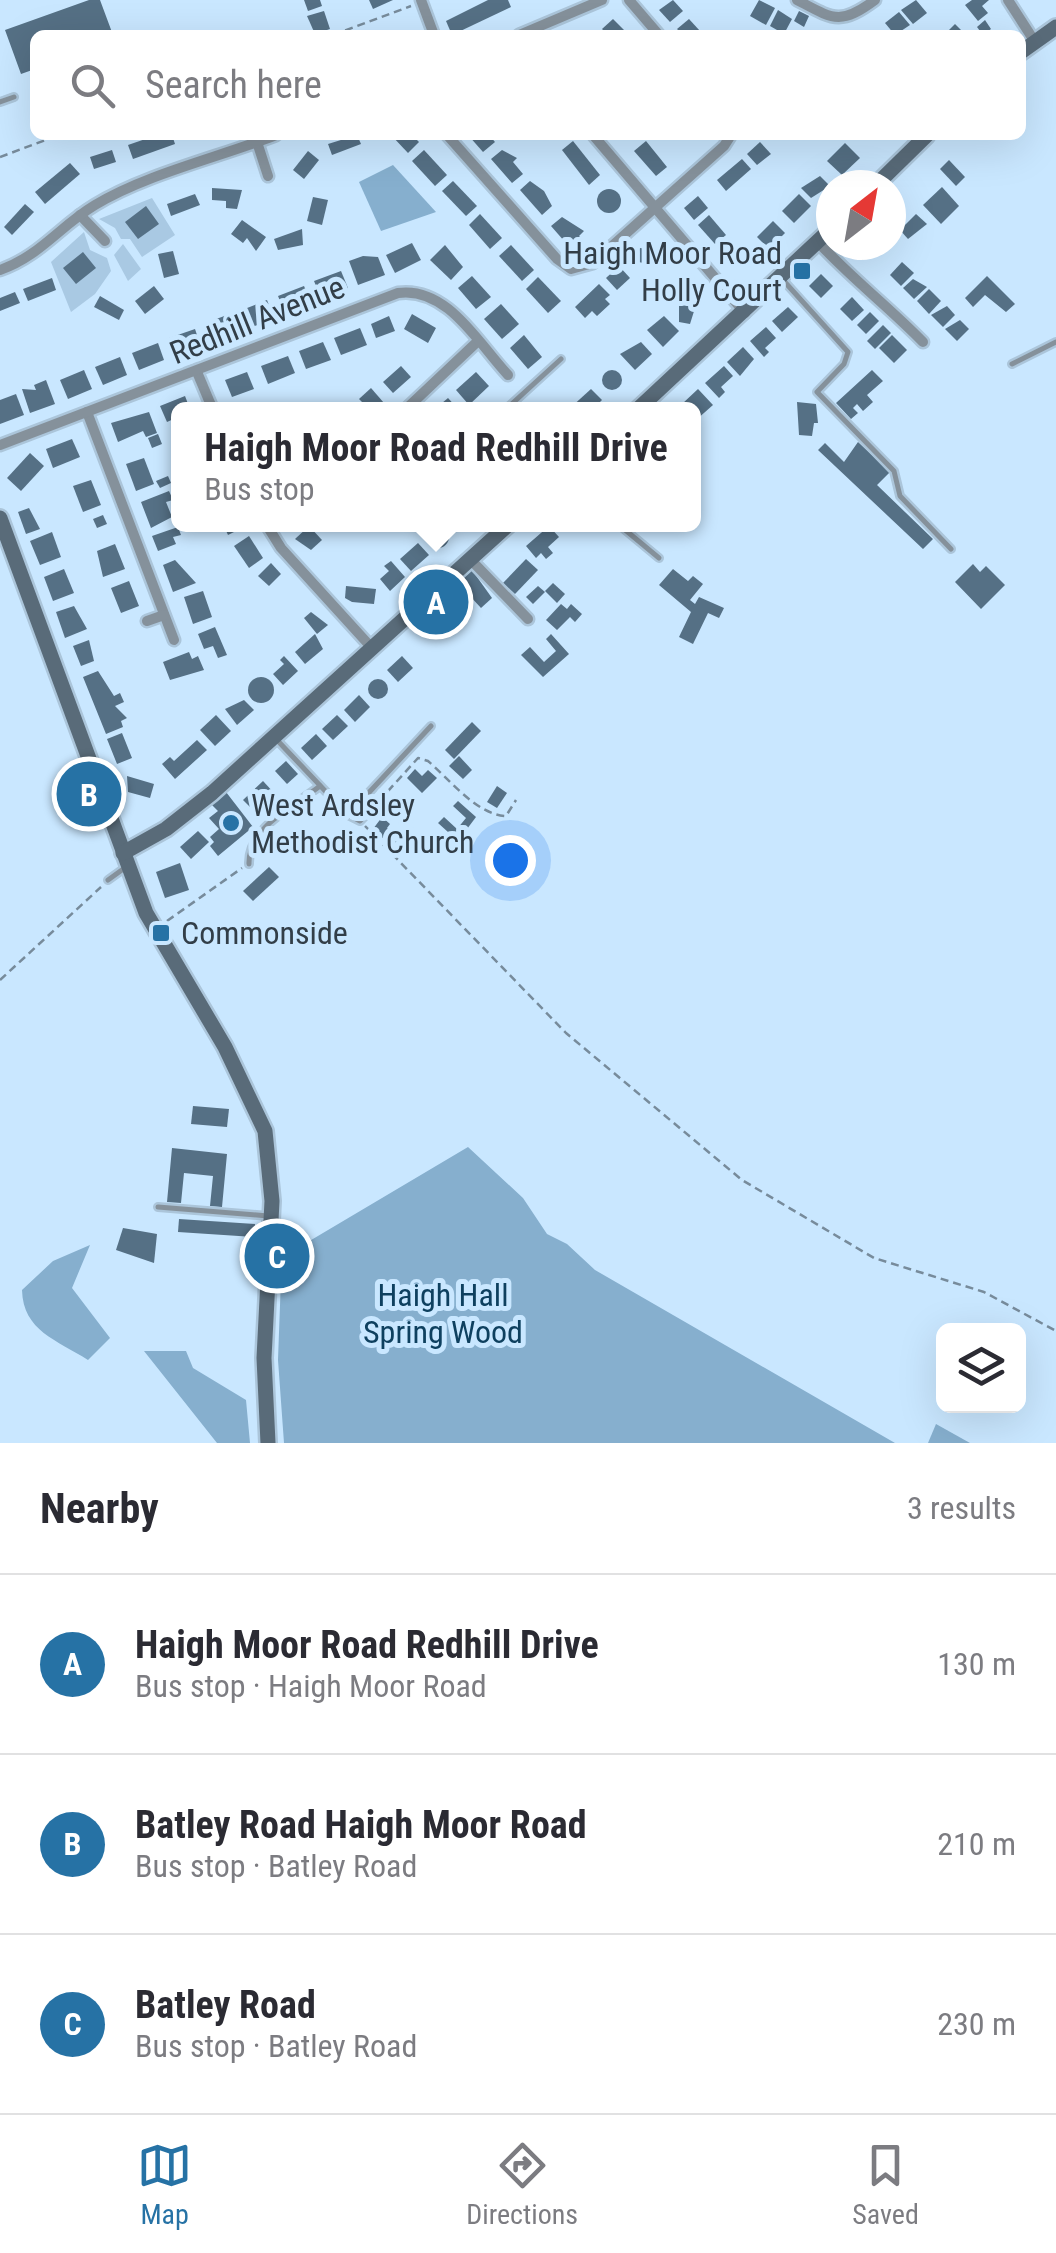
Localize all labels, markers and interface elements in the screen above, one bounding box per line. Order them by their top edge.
search box [30,30,1026,140]
icon: search [65,58,120,113]
text: Search here [145,63,322,107]
north arrow [816,170,906,260]
place label: Haigh Moor Road Holly Court [563,234,782,309]
marker: Haigh Moor Road Holly Court [791,260,813,282]
street label: Redhill Avenue [164,268,350,372]
popup [171,402,701,532]
text: Haigh Moor Road Redhill Drive [204,426,668,470]
text: Bus stop [204,470,315,508]
pin: A [404,564,468,640]
pin: B [56,756,122,832]
place label: West Ardsley Methodist Church [251,786,475,861]
marker: West Ardsley Methodist Church [220,812,242,834]
your location [485,835,536,886]
place label: Commonside [181,914,348,952]
marker: Commonside [150,922,172,944]
pin: C [244,1218,310,1294]
park label: Haigh Hall Spring Wood [363,1276,523,1351]
map controls [936,1323,1026,1413]
button: layers [936,1323,1026,1413]
text: Nearby [40,1484,159,1533]
text: 3 results [907,1489,1016,1527]
text: Haigh Moor Road Redhill Drive [135,1623,599,1667]
text: A [63,1645,82,1683]
text: 130 m [937,1645,1016,1683]
text: Bus stop · Haigh Moor Road [135,1667,487,1705]
text: Batley Road Haigh Moor Road [135,1803,587,1847]
text: B [64,1825,81,1863]
text: 210 m [937,1825,1016,1863]
text: Bus stop · Batley Road [135,1847,417,1885]
text: Batley Road [135,1983,316,2027]
text: C [63,2005,82,2043]
text: 230 m [937,2005,1016,2043]
text: Bus stop · Batley Road [135,2027,417,2065]
tab: Map [137,2138,192,2231]
tab: Directions [466,2138,578,2231]
tab: Saved [852,2138,919,2231]

